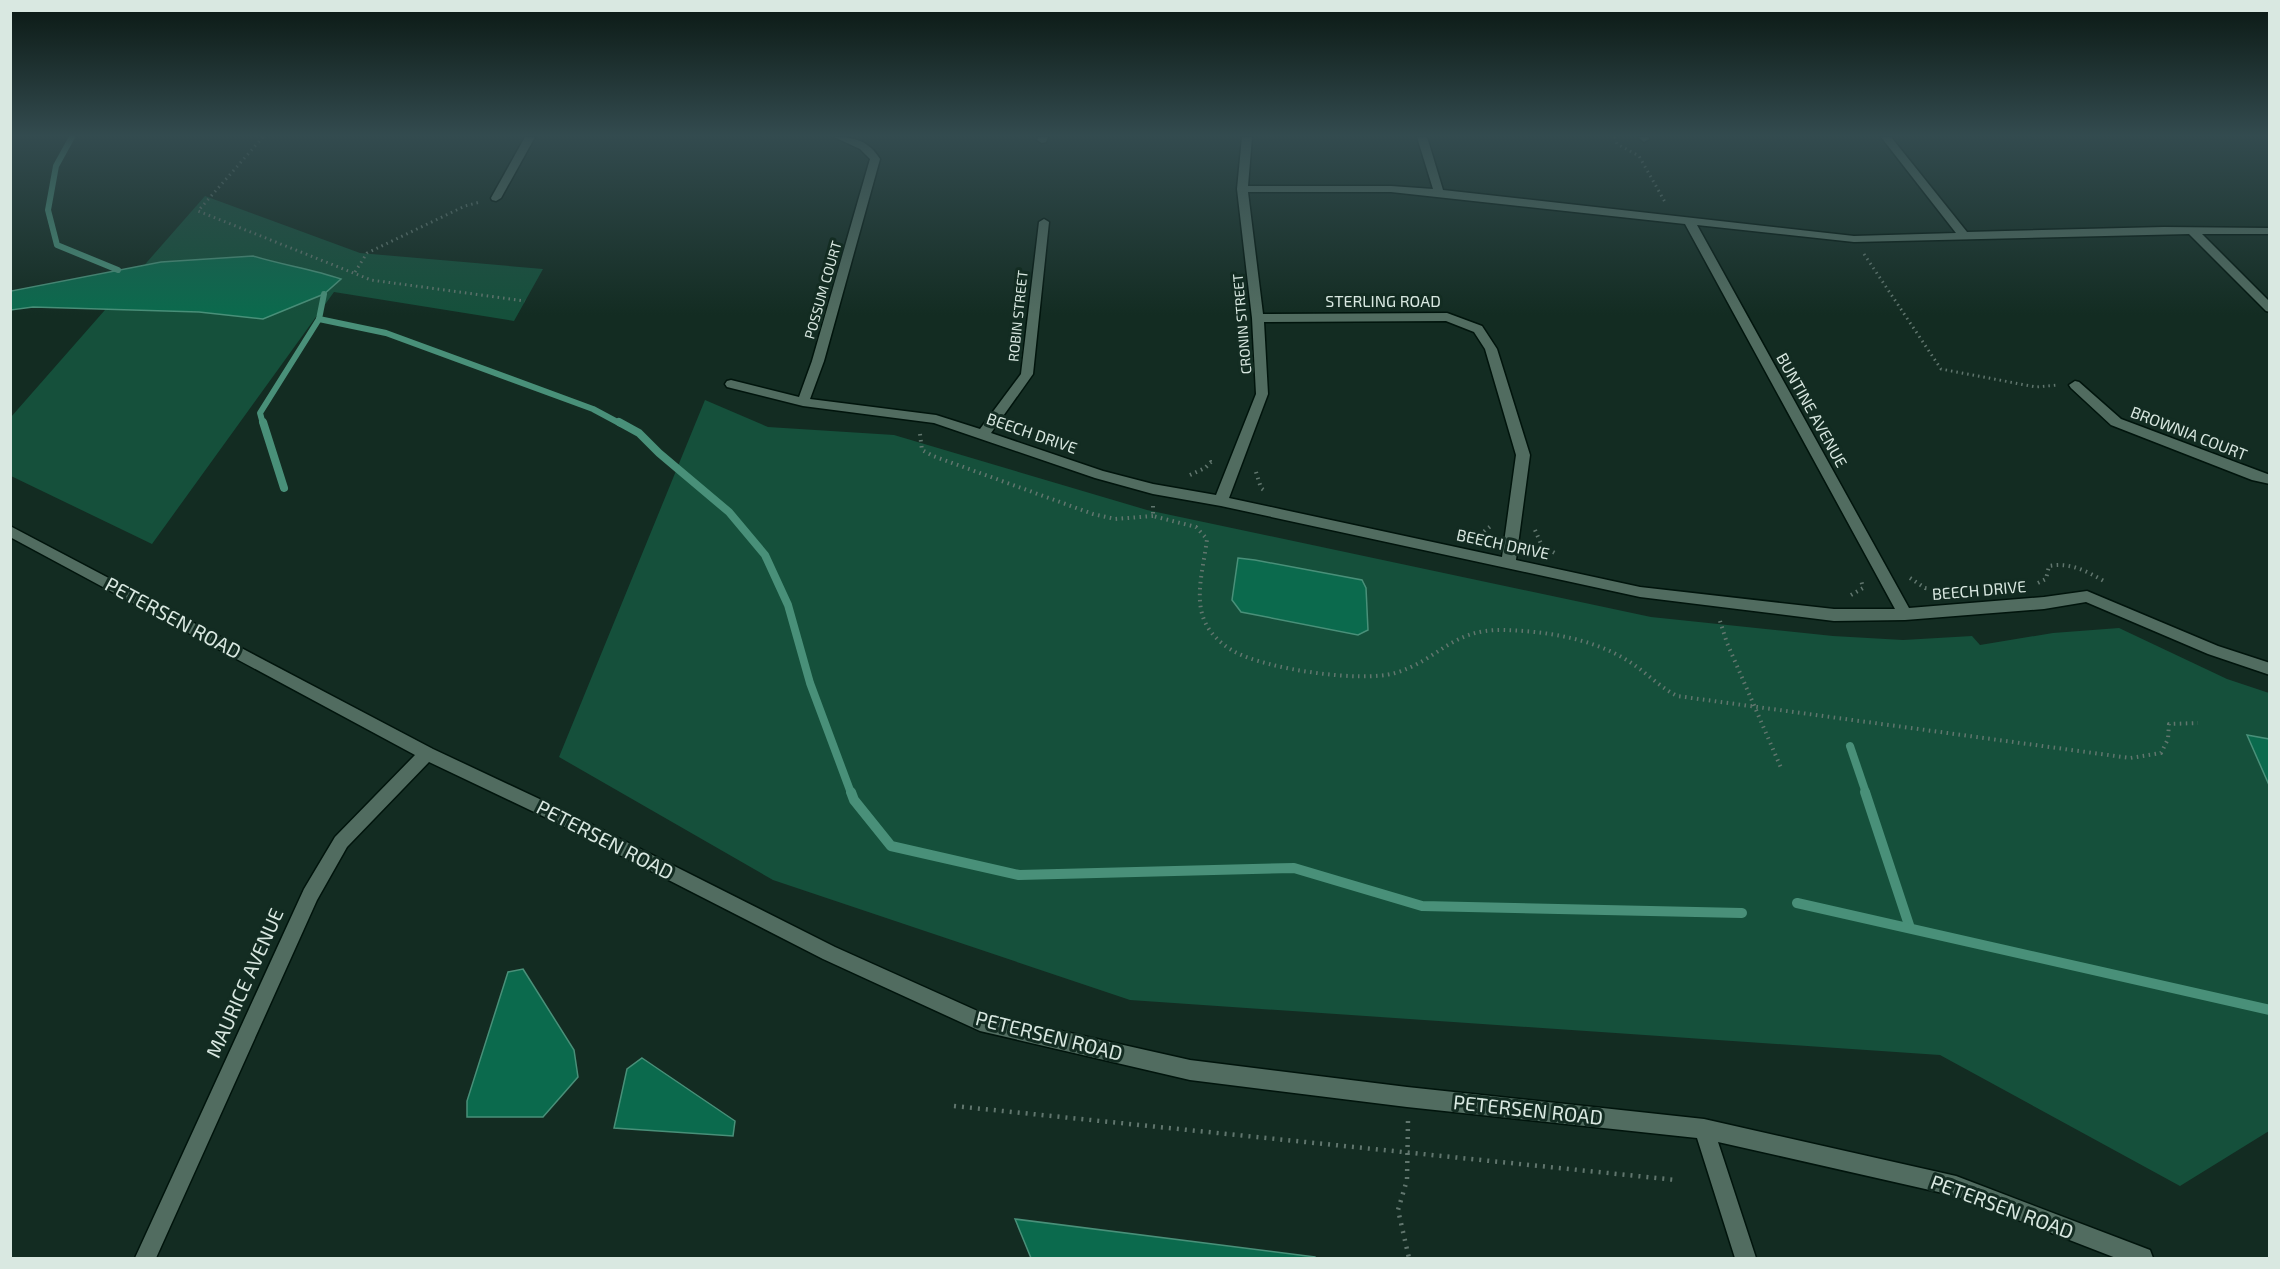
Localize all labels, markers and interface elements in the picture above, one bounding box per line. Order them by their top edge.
street label: POSSUM COURT [800,239,845,341]
street label: ROBIN STREET [1004,269,1031,362]
street label: CRONIN STREET [1229,273,1254,375]
street label: STERLING ROAD [1325,291,1441,310]
street label: BUNTINE AVENUE [1773,349,1852,470]
street label: BROWNIA COURT [2128,402,2250,464]
street label: BEECH DRIVE [984,408,1080,457]
street label: BEECH DRIVE [1455,524,1551,563]
street label: PETERSEN ROAD [101,571,246,663]
street label: BEECH DRIVE [1931,576,2027,603]
street label: PETERSEN ROAD [533,794,678,884]
street label: MAURICE AVENUE [200,904,288,1061]
street label: PETERSEN ROAD [973,1005,1125,1065]
street label: PETERSEN ROAD [1452,1089,1604,1129]
street label: PETERSEN ROAD [1928,1169,2077,1243]

